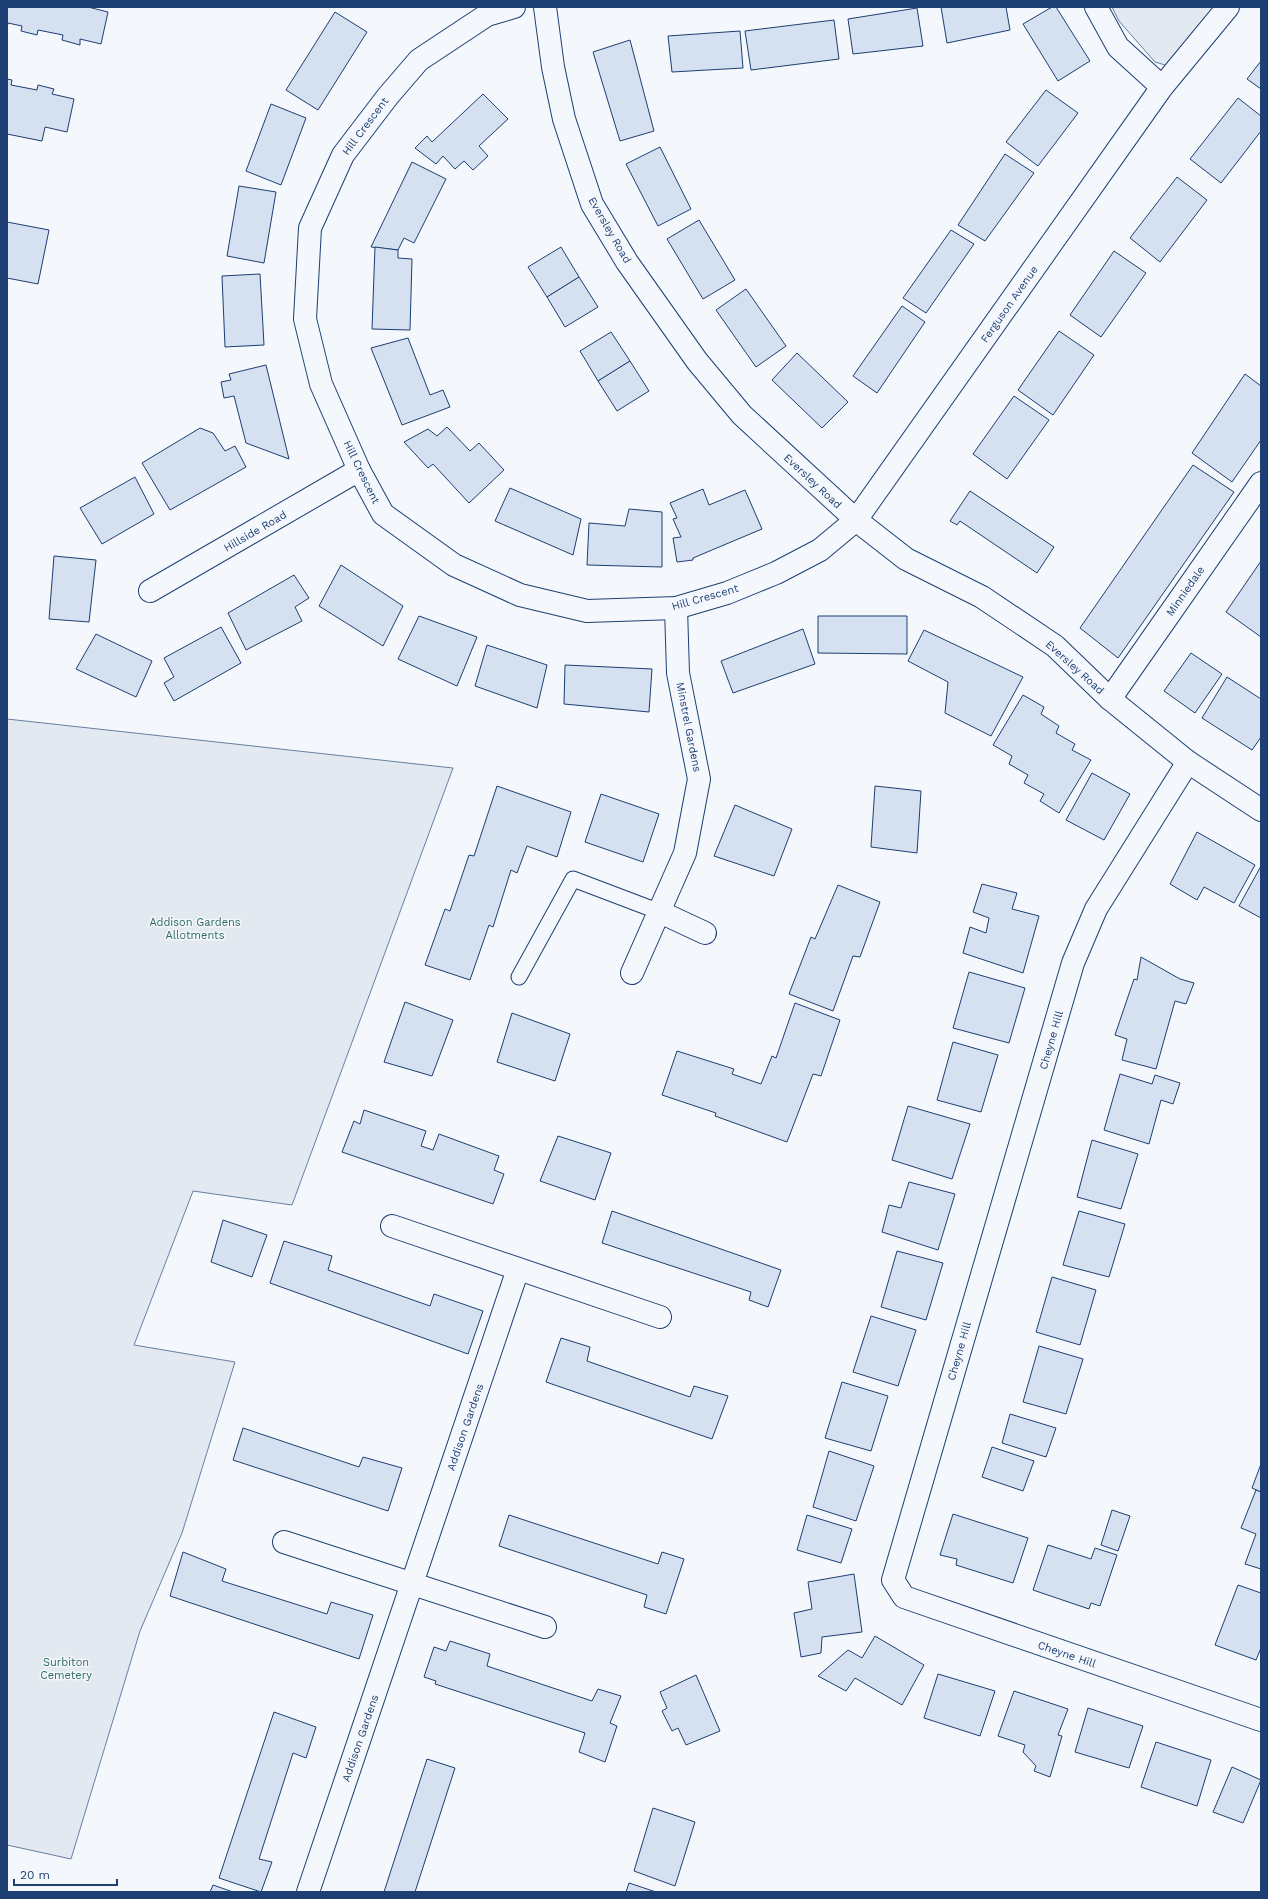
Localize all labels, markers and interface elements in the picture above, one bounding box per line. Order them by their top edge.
street label: Hill Crescent [339,95,392,158]
street label: Eversley Road [585,195,634,266]
street label: Ferguson Avenue [978,263,1041,345]
street label: Hill Crescent [341,438,383,506]
street label: Eversley Road [781,451,844,511]
street label: Hillside Road [222,508,289,555]
street label: Minniedale [1163,564,1207,619]
street label: Hill Crescent [670,582,740,613]
street label: Eversley Road [1043,638,1107,697]
street label: Minstrel Gardens [673,681,704,773]
park label: Addison Gardens Allotments [149,916,241,942]
street label: Cheyne Hill [1037,1009,1066,1071]
street label: Cheyne Hill [945,1320,974,1382]
street label: Addison Gardens [444,1382,487,1472]
street label: Cheyne Hill [1036,1638,1098,1671]
park label: Surbiton Cemetery [40,1656,92,1682]
street label: Addison Gardens [339,1693,382,1783]
scale bar [14,1861,117,1887]
text: 20 m [20,1868,50,1882]

